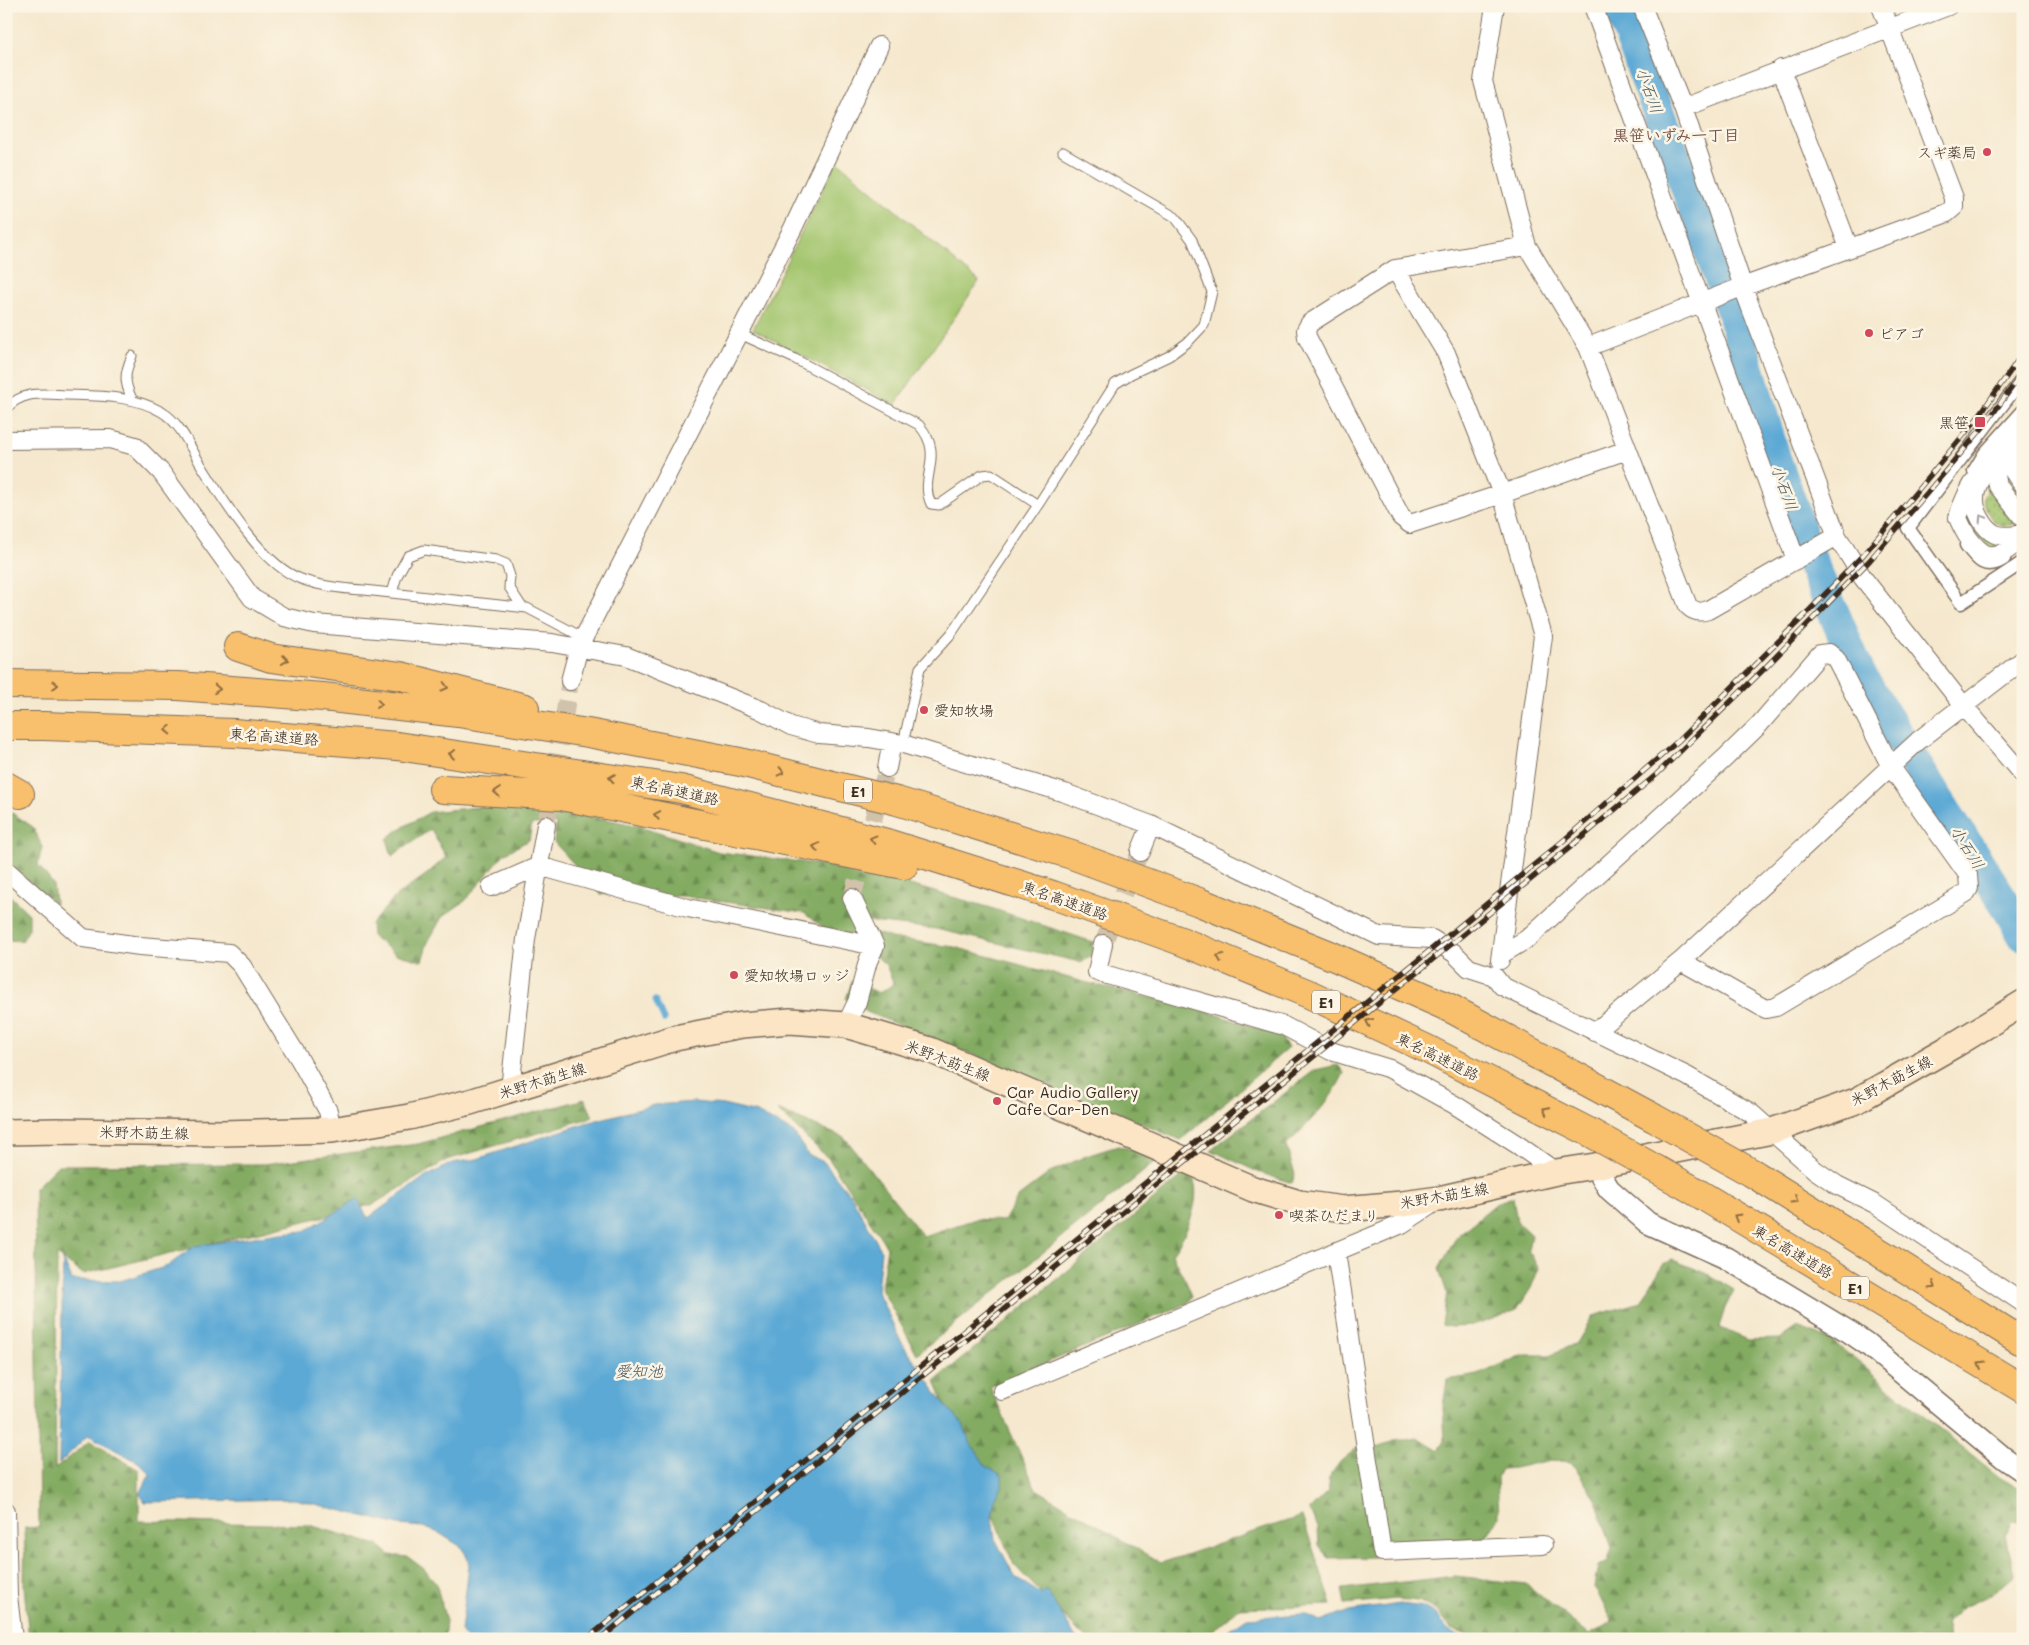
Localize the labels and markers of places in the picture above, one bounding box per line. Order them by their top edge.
place label: スギ薬局 [1917,142,1977,162]
marker: スギ薬局 [1981,146,1993,158]
place label: ピアゴ [1879,323,1924,343]
marker: ピアゴ [1863,327,1875,339]
place label: 黒笹 [1939,412,1969,432]
marker: 黒笹 [1973,415,1987,429]
place label: 愛知牧場 [934,700,994,720]
marker: 愛知牧場 [918,704,930,716]
place label: 愛知牧場ロッジ [744,965,849,985]
marker: 愛知牧場ロッジ [728,969,740,981]
place label: Car Audio Gallery Cafe Car-Den [1007,1082,1139,1119]
marker: Car Audio Gallery Cafe Car-Den [991,1095,1003,1107]
place label: 喫茶ひだまり [1289,1205,1379,1225]
marker: 喫茶ひだまり [1273,1209,1285,1221]

